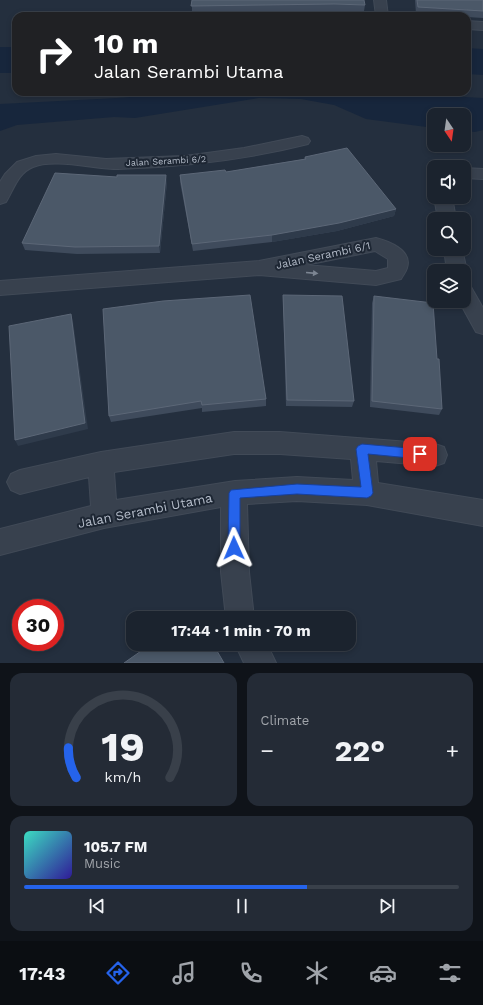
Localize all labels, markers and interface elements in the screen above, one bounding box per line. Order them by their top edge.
text: 10 m [94,27,158,60]
icon: right [28,28,80,80]
text: Jalan Serambi Utama [94,61,283,82]
north arrow [427,108,471,152]
map controls [427,108,471,308]
street label: Jalan Serambi 6/2 [126,154,206,168]
button: sound [427,160,471,204]
button: search [427,212,471,256]
street label: Jalan Serambi 6/1 [275,239,372,272]
button: layers [427,264,471,308]
one-way arrow [306,269,318,276]
pin [403,437,437,471]
icon: arrive [409,443,431,465]
street label: Jalan Serambi Utama [77,490,214,531]
position arrow [213,527,255,569]
speed limit sign: 30 [12,599,64,651]
text: 17:44 · 1 min · 70 m [171,622,311,640]
text: Climate [261,713,309,728]
text: 19 [101,721,145,770]
text: 22° [334,733,385,768]
text: − [261,738,274,763]
text: + [446,738,459,763]
text: km/h [105,768,142,784]
text: 105.7 FM [84,838,147,856]
text: Music [84,856,121,871]
icon: previous [86,895,108,917]
icon: pause [231,895,253,917]
icon: next [376,895,398,917]
icon: directions [104,959,132,987]
icon: music [170,959,198,987]
icon: phone [237,959,265,987]
icon: climate [303,959,331,987]
icon: car [369,959,397,987]
icon: filters [436,959,464,987]
text: 17:43 [19,963,65,984]

